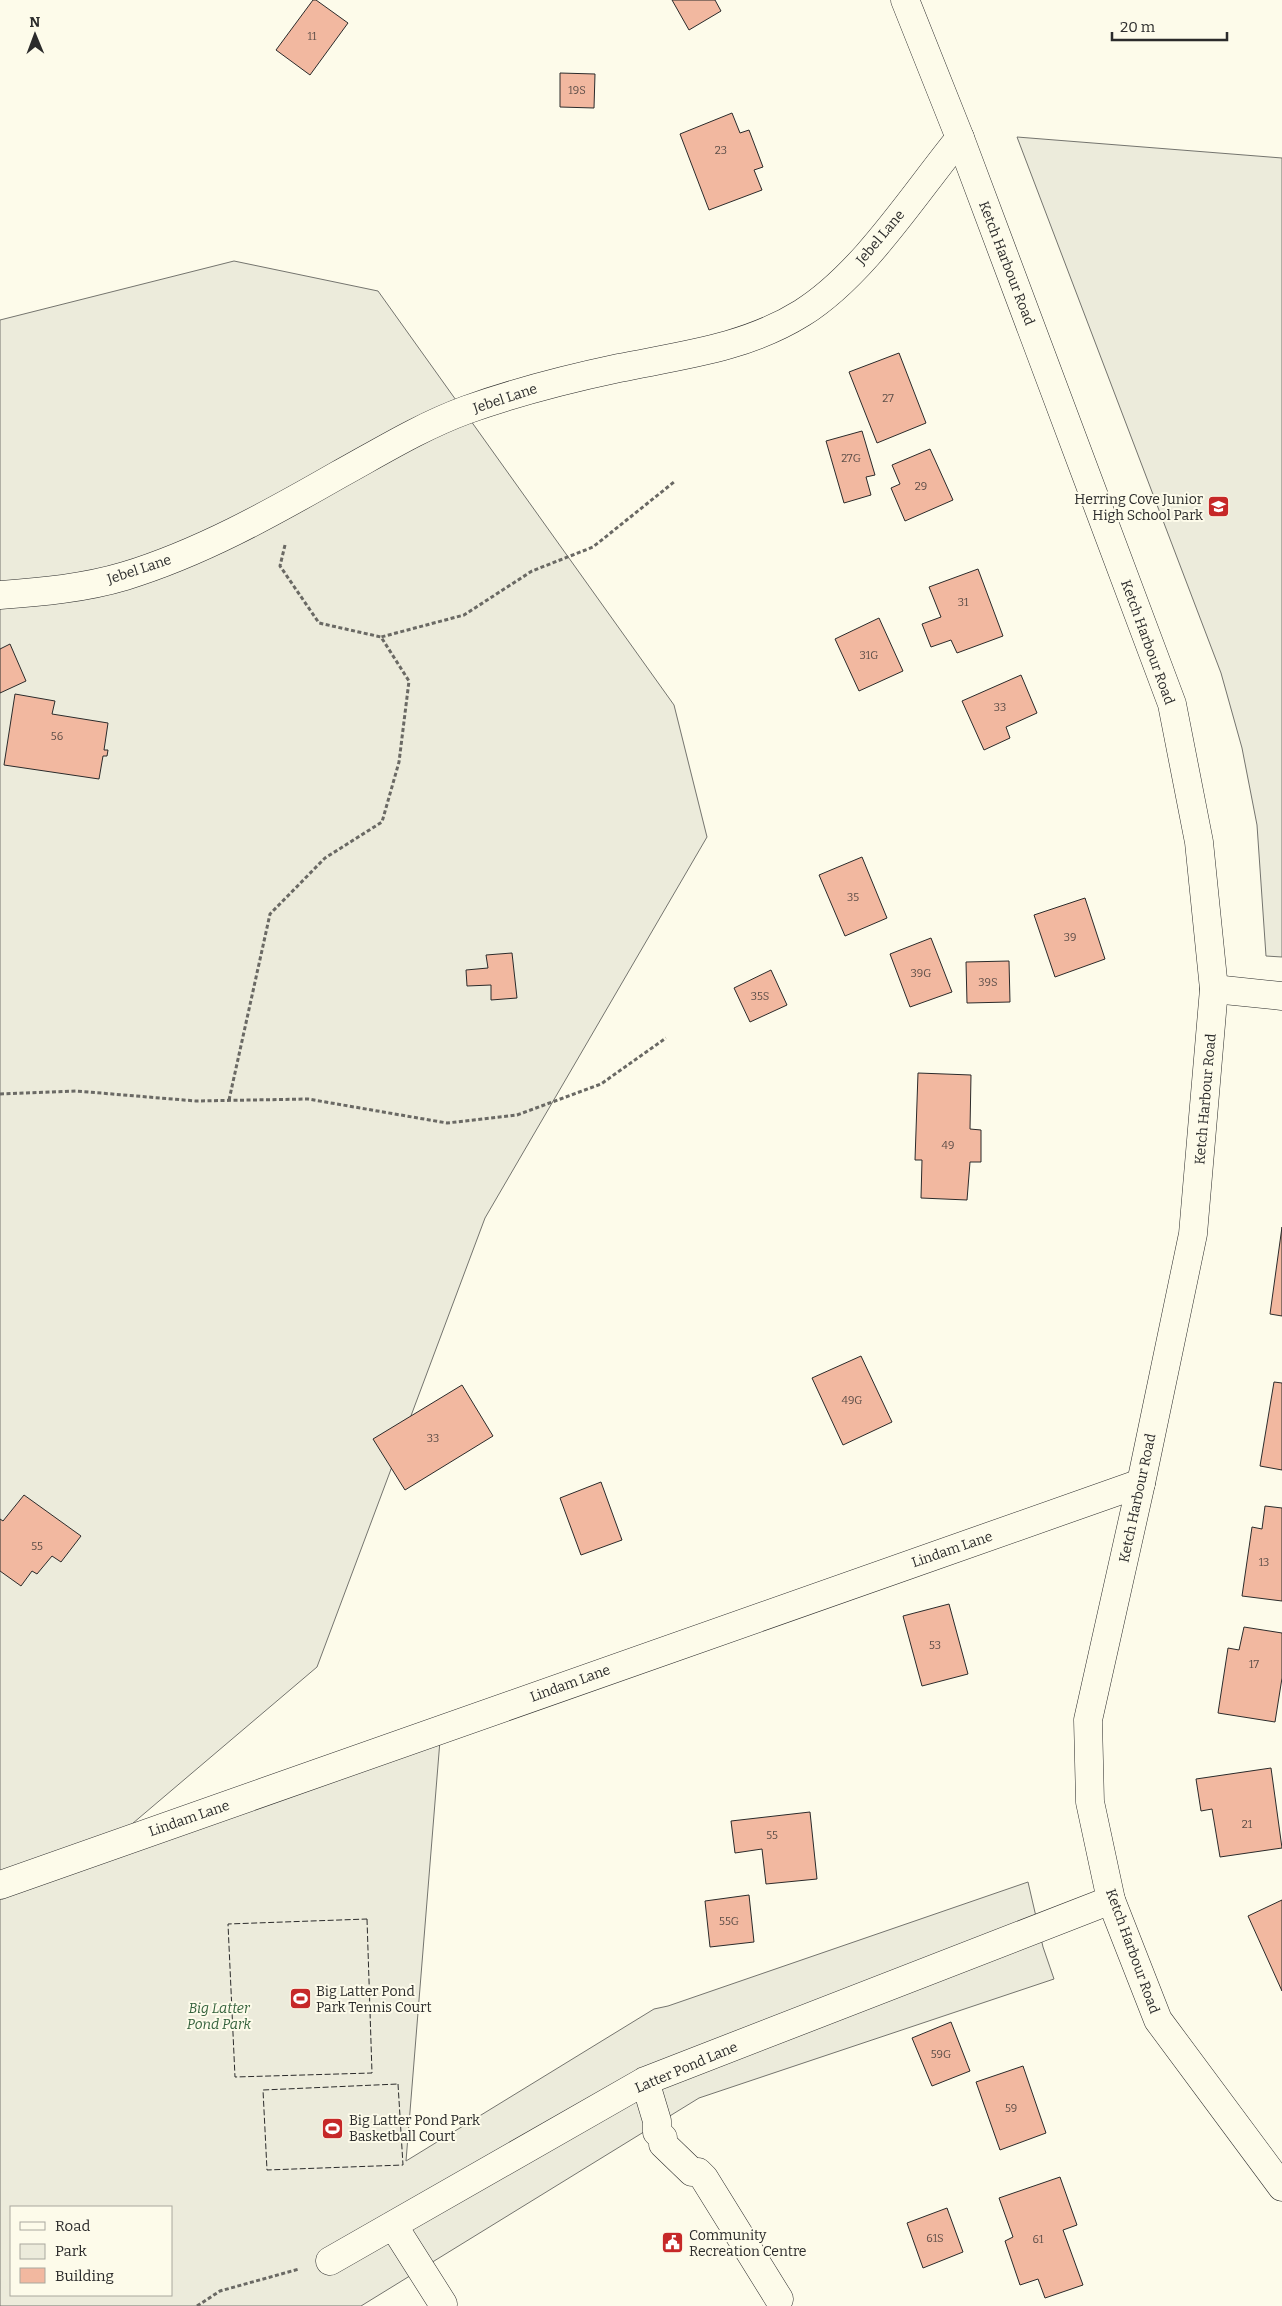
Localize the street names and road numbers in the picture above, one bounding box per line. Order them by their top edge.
street label: Ketch Harbour Road [975,199,1038,328]
street label: Jebel Lane [852,206,908,269]
street label: Jebel Lane [470,380,539,417]
street label: Jebel Lane [104,551,173,588]
street label: Ketch Harbour Road [1117,577,1178,707]
street label: Ketch Harbour Road [1191,1033,1220,1165]
street label: Ketch Harbour Road [1115,1432,1159,1564]
street label: Lindam Lane [910,1528,995,1571]
street label: Lindam Lane [528,1661,613,1706]
street label: Lindam Lane [147,1797,232,1840]
street label: Ketch Harbour Road [1102,1886,1163,2016]
street label: Latter Pond Lane [632,2038,740,2097]

